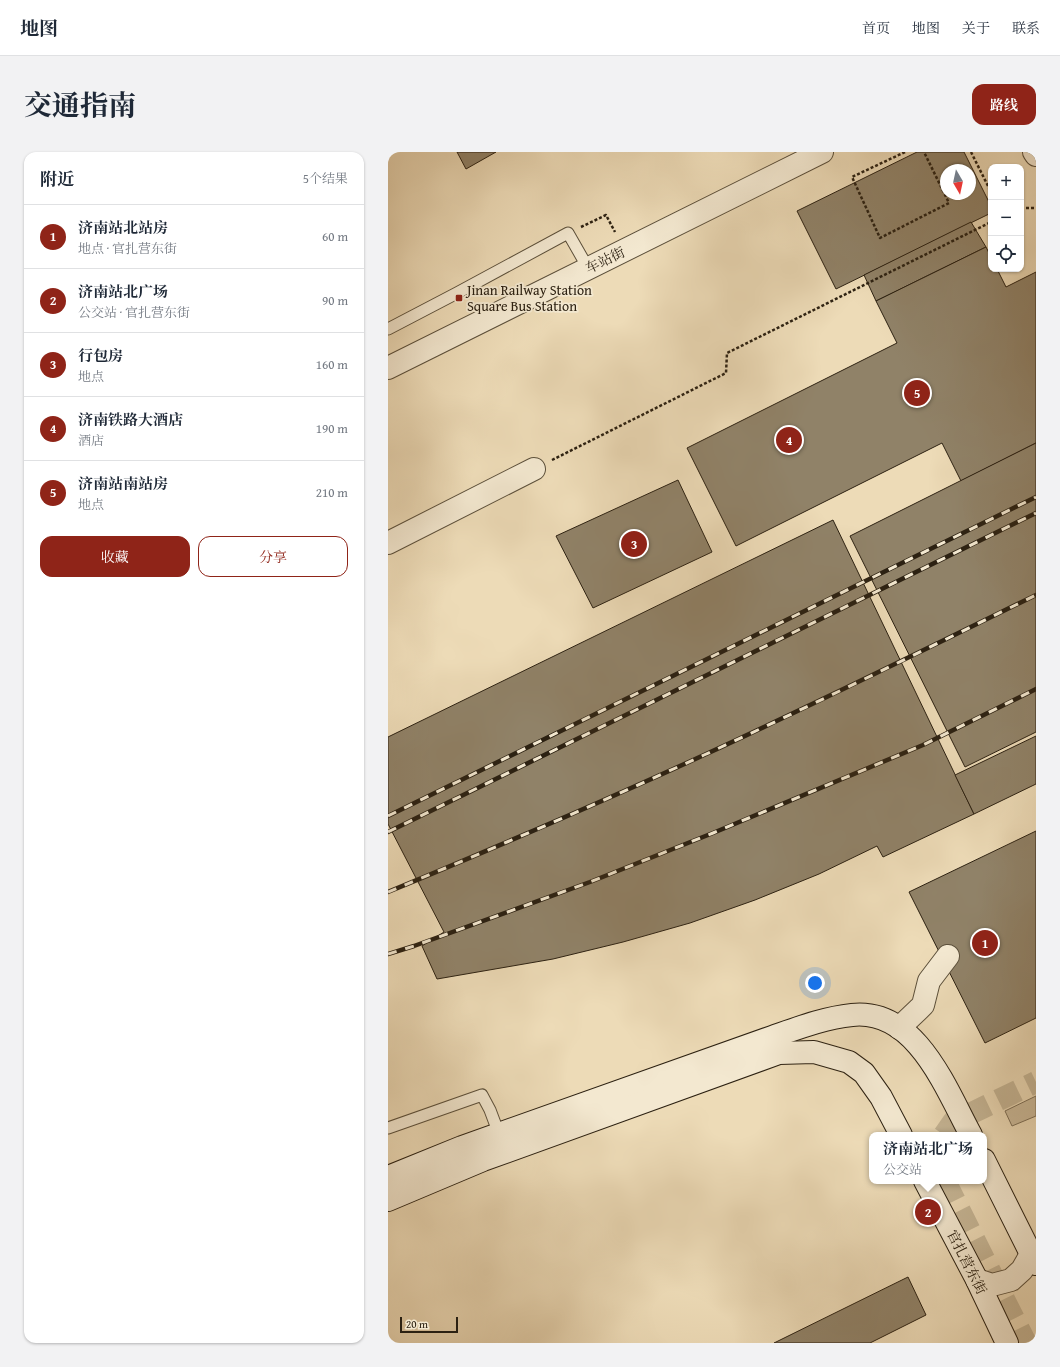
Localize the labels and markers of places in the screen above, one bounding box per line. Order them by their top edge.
place label: Jinan Railway Station Square Bus Station [465,280,592,316]
marker: Jinan Railway Station Square Bus Station [454,293,464,303]
pin: 5 [904,378,930,408]
pin: 4 [776,425,802,455]
pin: 3 [621,529,647,559]
pin: 1 [972,928,998,958]
pin: 2 [915,1197,941,1227]

